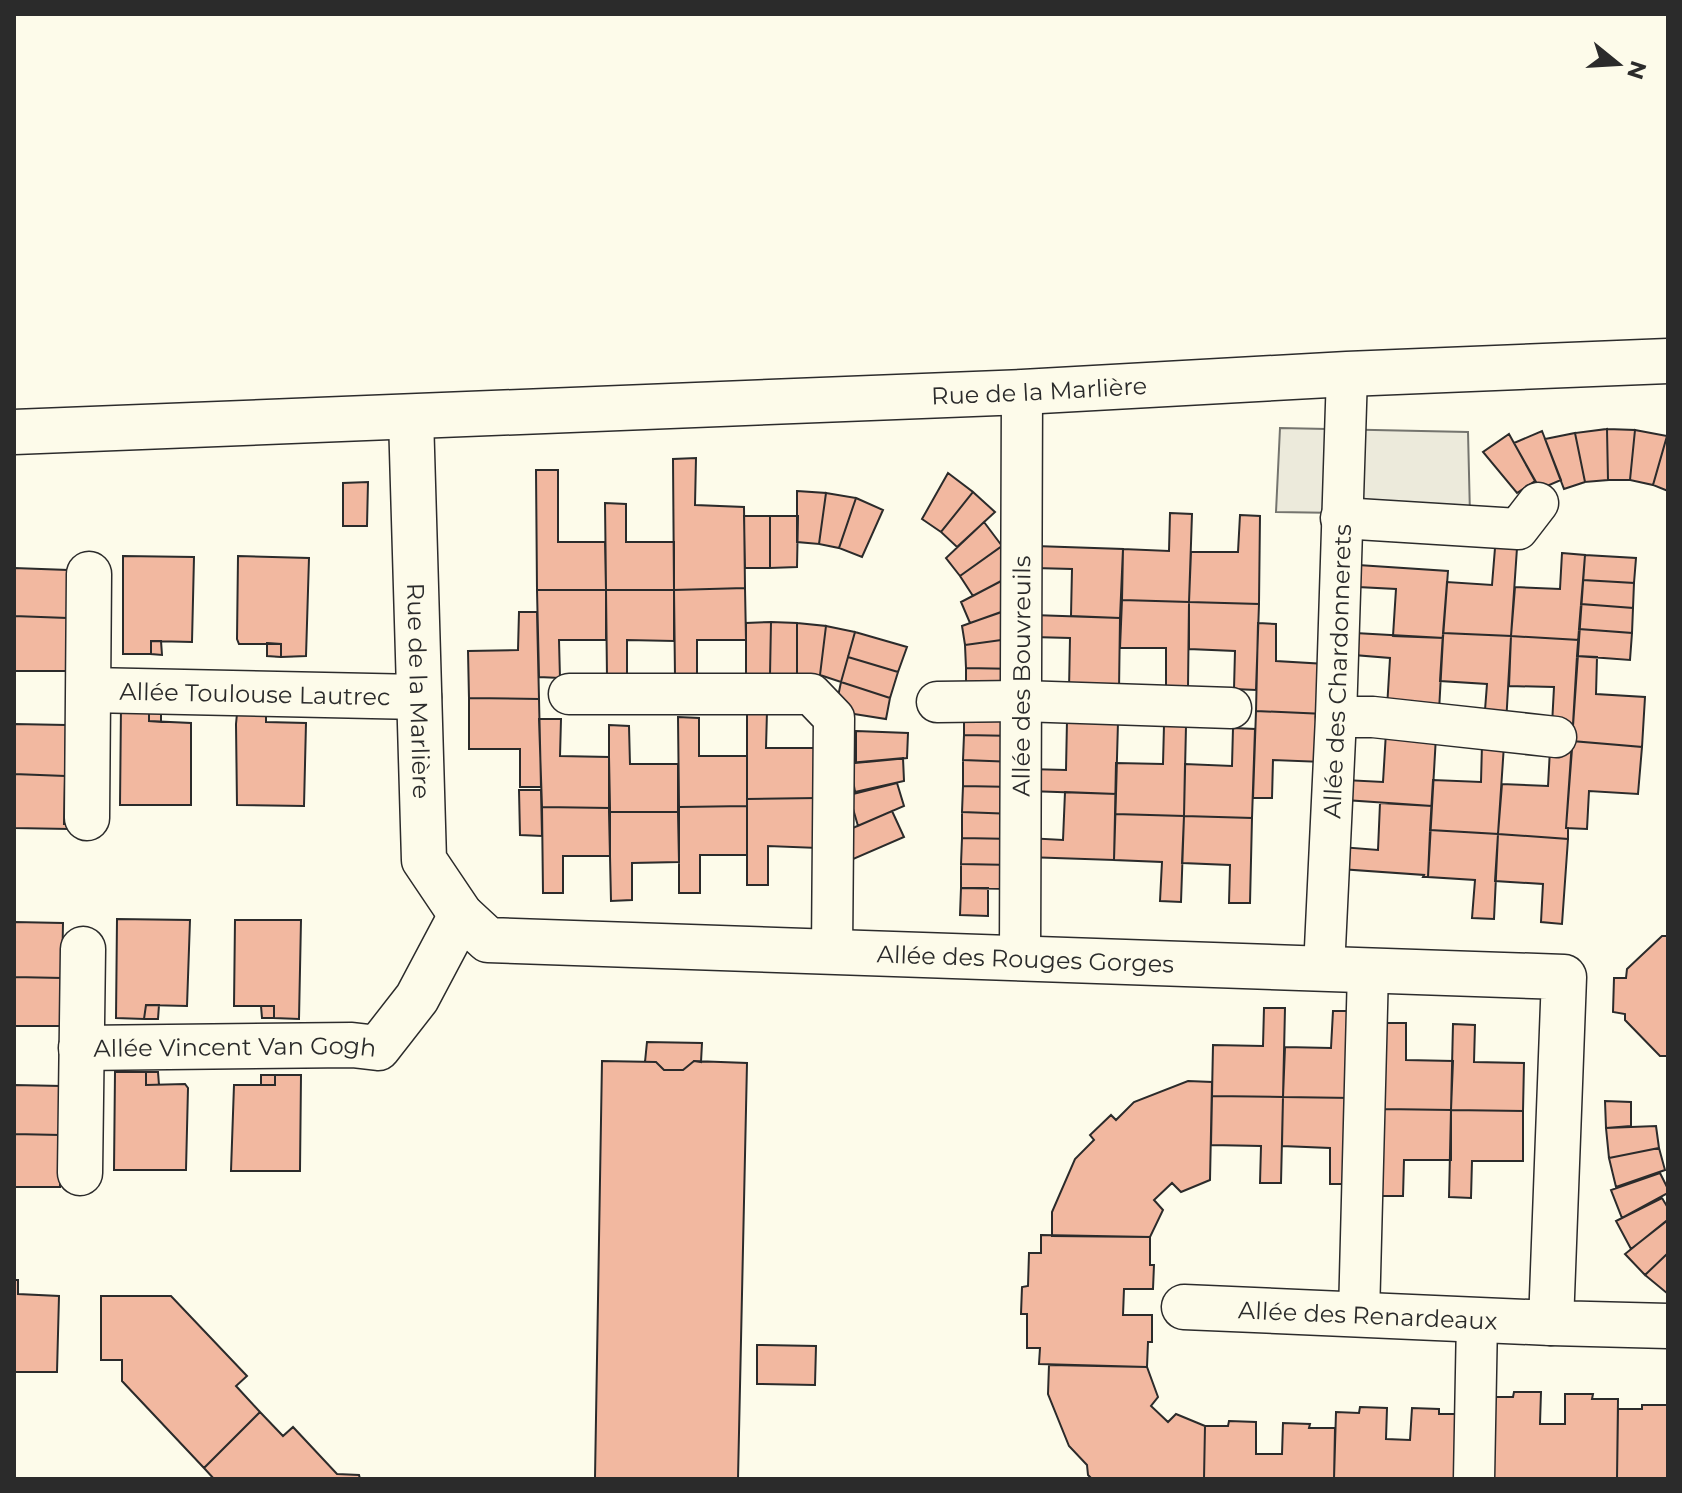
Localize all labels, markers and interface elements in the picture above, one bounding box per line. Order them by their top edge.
north arrow [1578,24,1658,104]
text: N [1621,57,1652,83]
street label: Rue de la Marlière [931,371,1148,410]
street label: Allée des Chardonnerets [1317,524,1357,819]
street label: Allée des Bouvreuils [1006,555,1036,797]
street label: Rue de la Marlière [401,582,437,799]
street label: Allée Toulouse Lautrec [119,676,391,711]
street label: Allée des Rouges Gorges [876,939,1175,978]
street label: Allée Vincent Van Gogh [93,1030,378,1062]
street label: Allée des Renardeaux [1238,1295,1498,1335]

